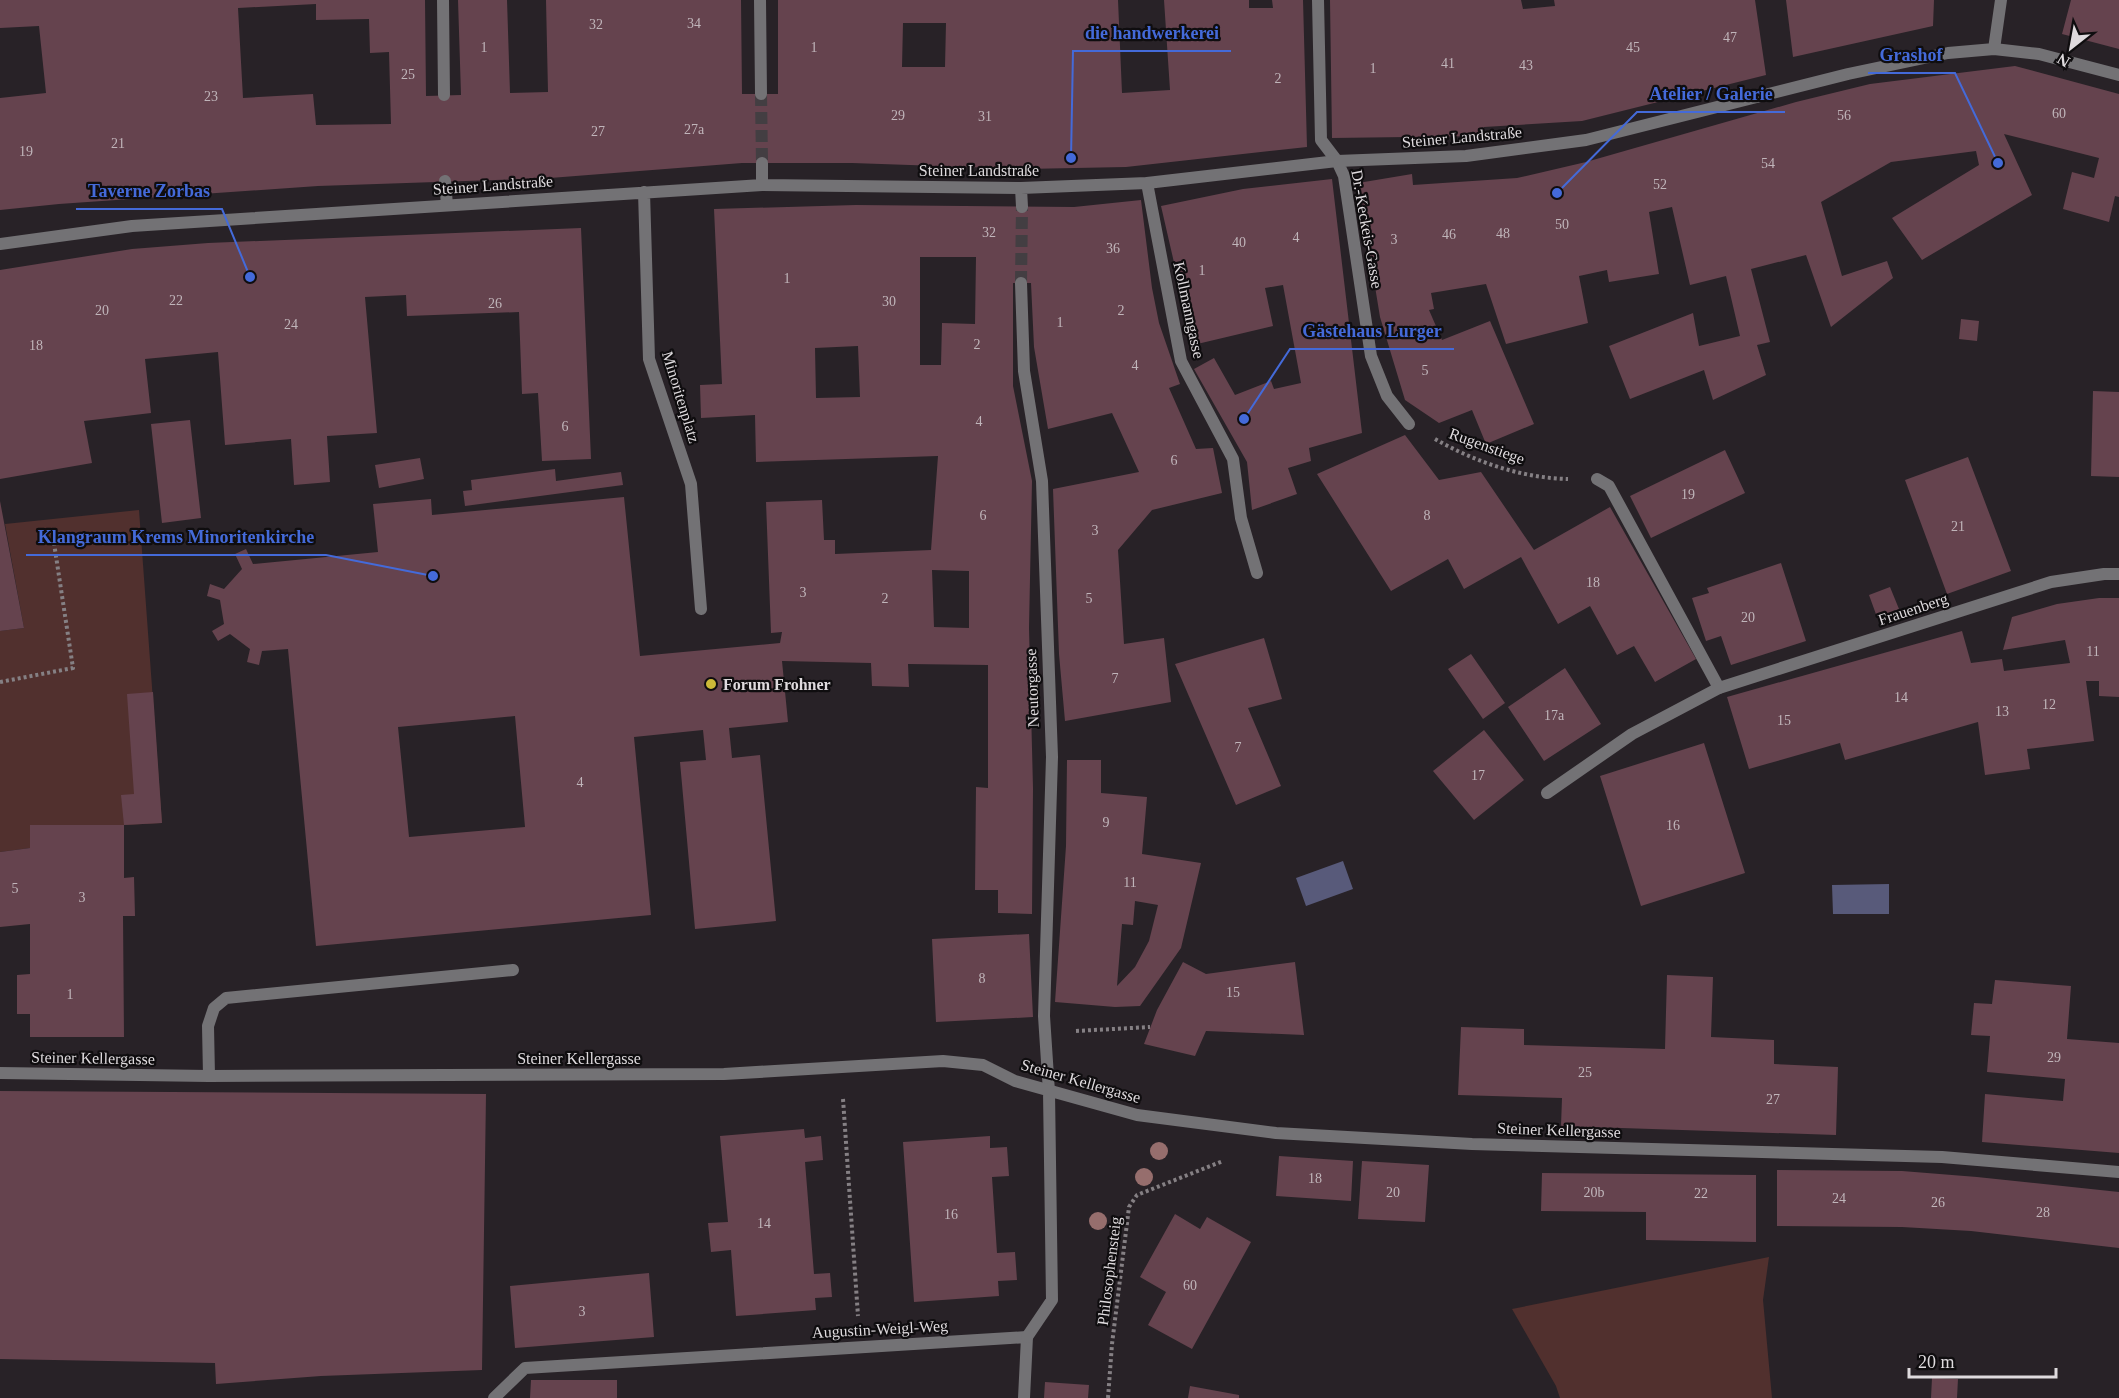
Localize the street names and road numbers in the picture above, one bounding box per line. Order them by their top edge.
street label: Steiner Landstraße [1401,123,1523,151]
street label: Steiner Landstraße [919,162,1039,179]
street label: Dr.-Keckeis-Gasse [1348,168,1386,290]
street label: Steiner Landstraße [432,172,554,198]
street label: Kollmanngasse [1169,260,1208,360]
street label: Minoritenplatz [658,349,703,445]
street label: Rugenstiege [1447,424,1527,468]
street label: Frauenberg [1876,590,1950,629]
street label: Neutorgasse [1022,648,1043,728]
street label: Steiner Kellergasse [31,1048,155,1069]
street label: Steiner Kellergasse [517,1050,641,1068]
street label: Steiner Kellergasse [1019,1056,1143,1107]
street label: Steiner Kellergasse [1497,1119,1621,1142]
street label: Philosophensteig [1094,1216,1125,1326]
street label: Augustin-Weigl-Weg [812,1317,948,1342]

